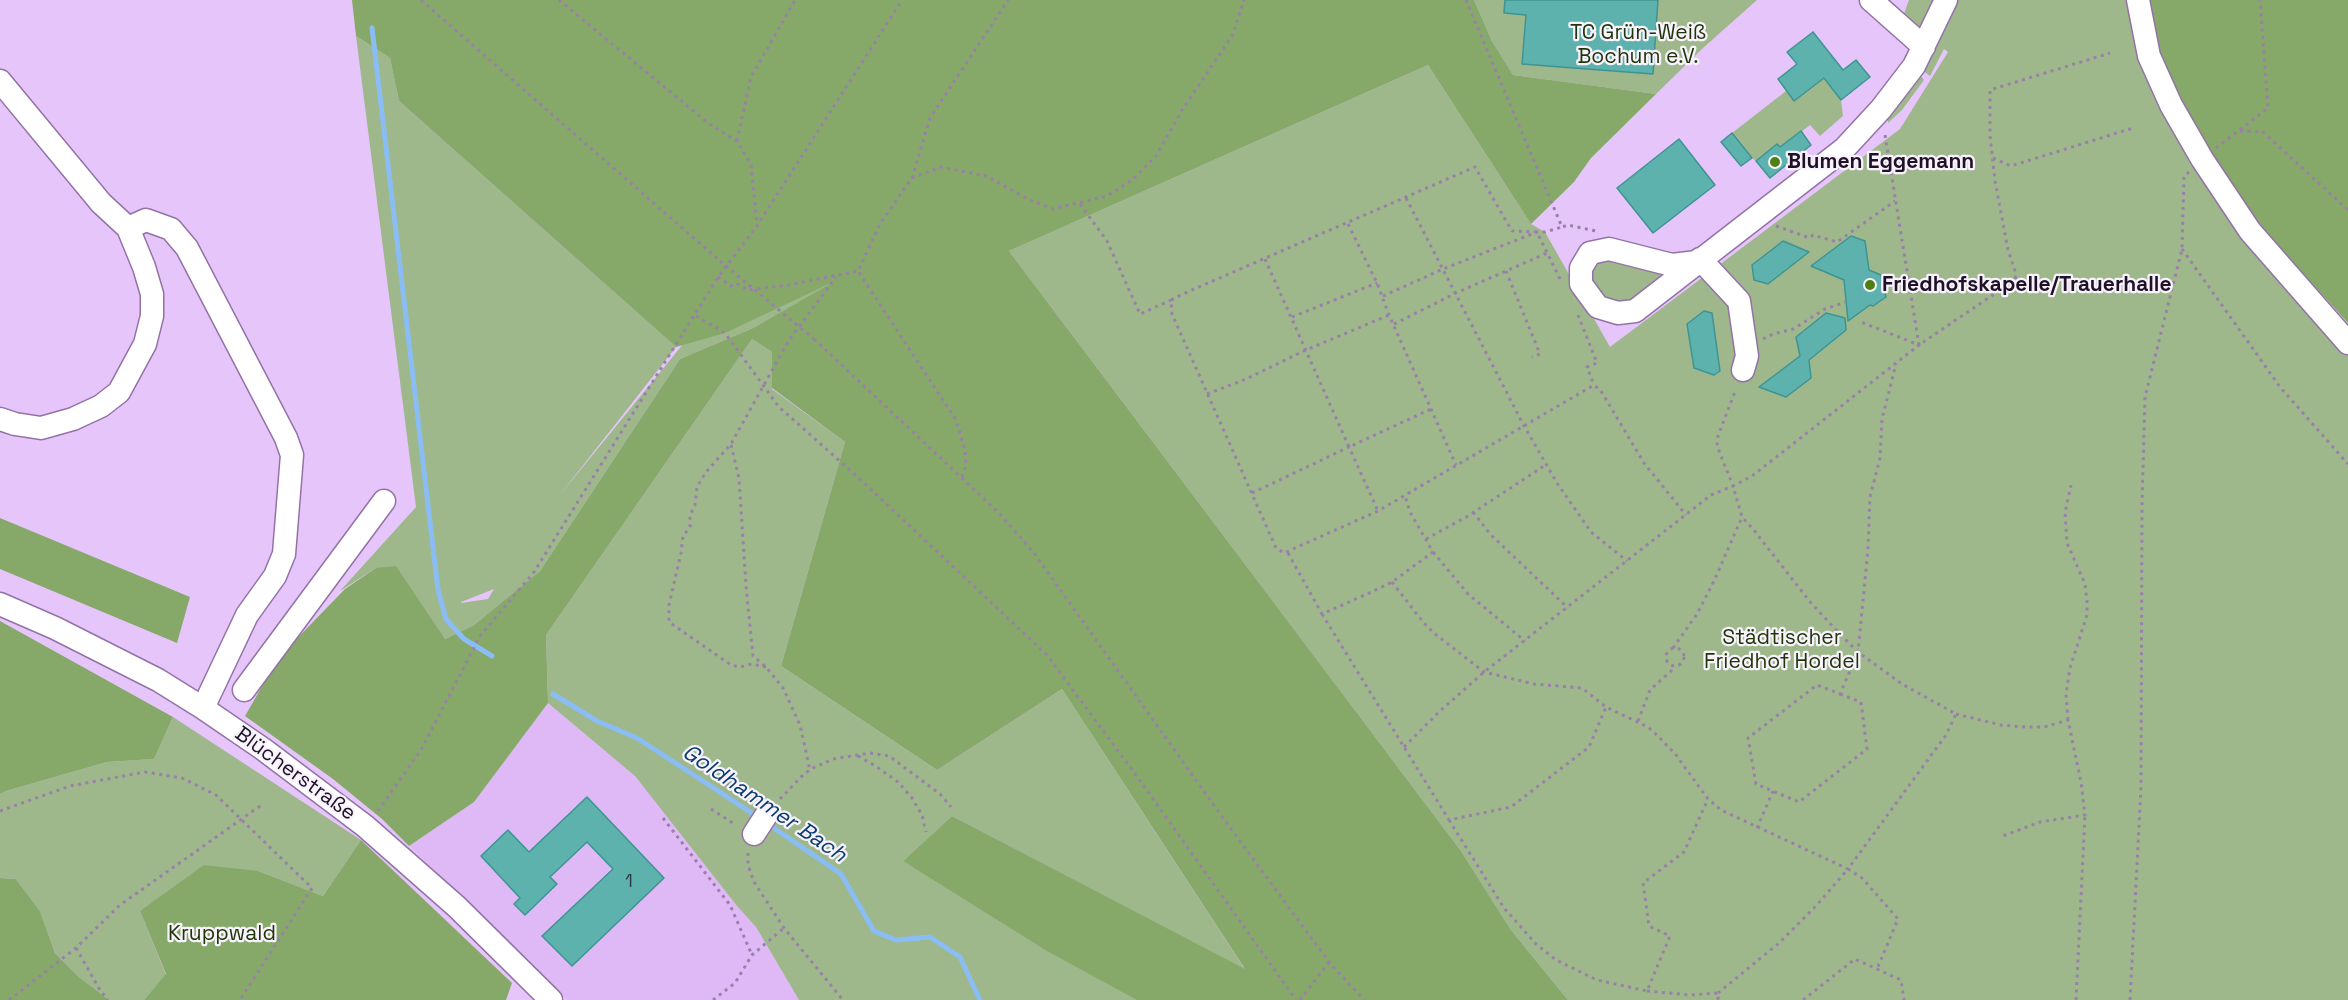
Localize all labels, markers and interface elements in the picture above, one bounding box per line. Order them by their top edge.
park label: TC Grün-Weiß Bochum e.V. [1570,20,1706,70]
place label: Blumen Eggemann [1787,149,1974,175]
marker: Blumen Eggemann [1768,155,1782,169]
place label: Friedhofskapelle/Trauerhalle [1882,272,2172,298]
marker: Friedhofskapelle/Trauerhalle [1863,278,1877,292]
park label: Städtischer Friedhof Hordel [1704,625,1860,675]
street label: Blücherstraße [230,722,360,826]
water label: Goldhammer Bach [677,739,851,869]
house number: 1 [625,871,633,893]
park label: Kruppwald [168,921,276,947]

